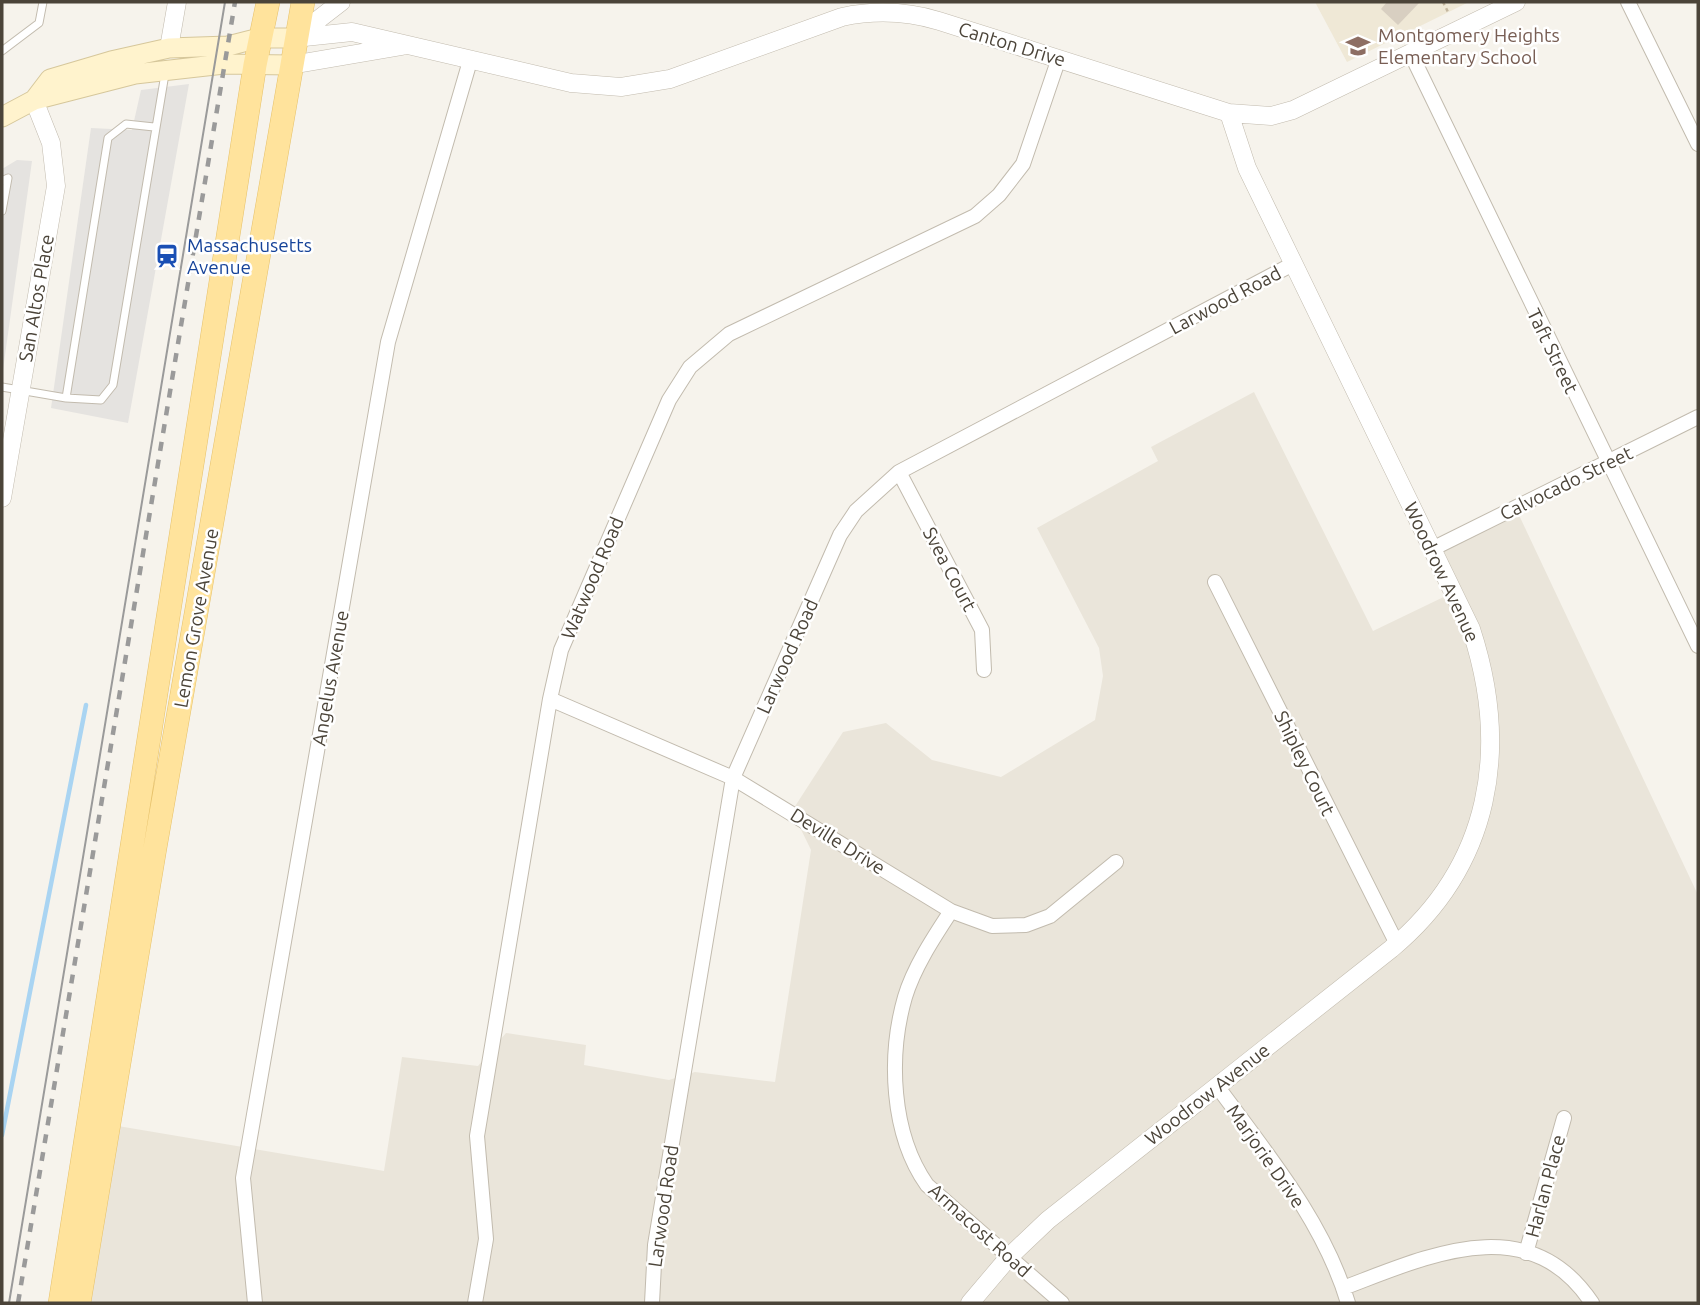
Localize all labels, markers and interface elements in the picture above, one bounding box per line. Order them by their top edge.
street label: Canton Drive [956,17,1068,71]
place label: Montgomery Heights Elementary School [1378,24,1560,68]
school or university icon: Montgomery Heights Elementary School [1344,32,1372,60]
street label: San Altos Place [14,233,58,363]
place label: Massachusetts Avenue [187,234,312,278]
station icon: Massachusetts Avenue [153,242,181,270]
street label: Larwood Road [1165,261,1285,339]
street label: Taft Street [1523,305,1583,398]
street label: Calvocado Street [1496,441,1636,525]
street label: Woodrow Avenue [1400,498,1484,646]
street label: Watwood Road [556,514,628,642]
street label: Svea Court [919,523,982,615]
street label: Lemon Grove Avenue [169,527,223,709]
street label: Larwood Road [752,595,822,717]
street label: Angelus Avenue [307,609,353,747]
street label: Shipley Court [1270,707,1340,819]
street label: Deville Drive [787,803,889,879]
street label: Woodrow Avenue [1140,1039,1274,1149]
street label: Marjorie Drive [1222,1100,1310,1212]
street label: Harlan Place [1521,1132,1569,1240]
street label: Larwood Road [644,1143,682,1269]
street label: Armacost Road [925,1179,1035,1281]

